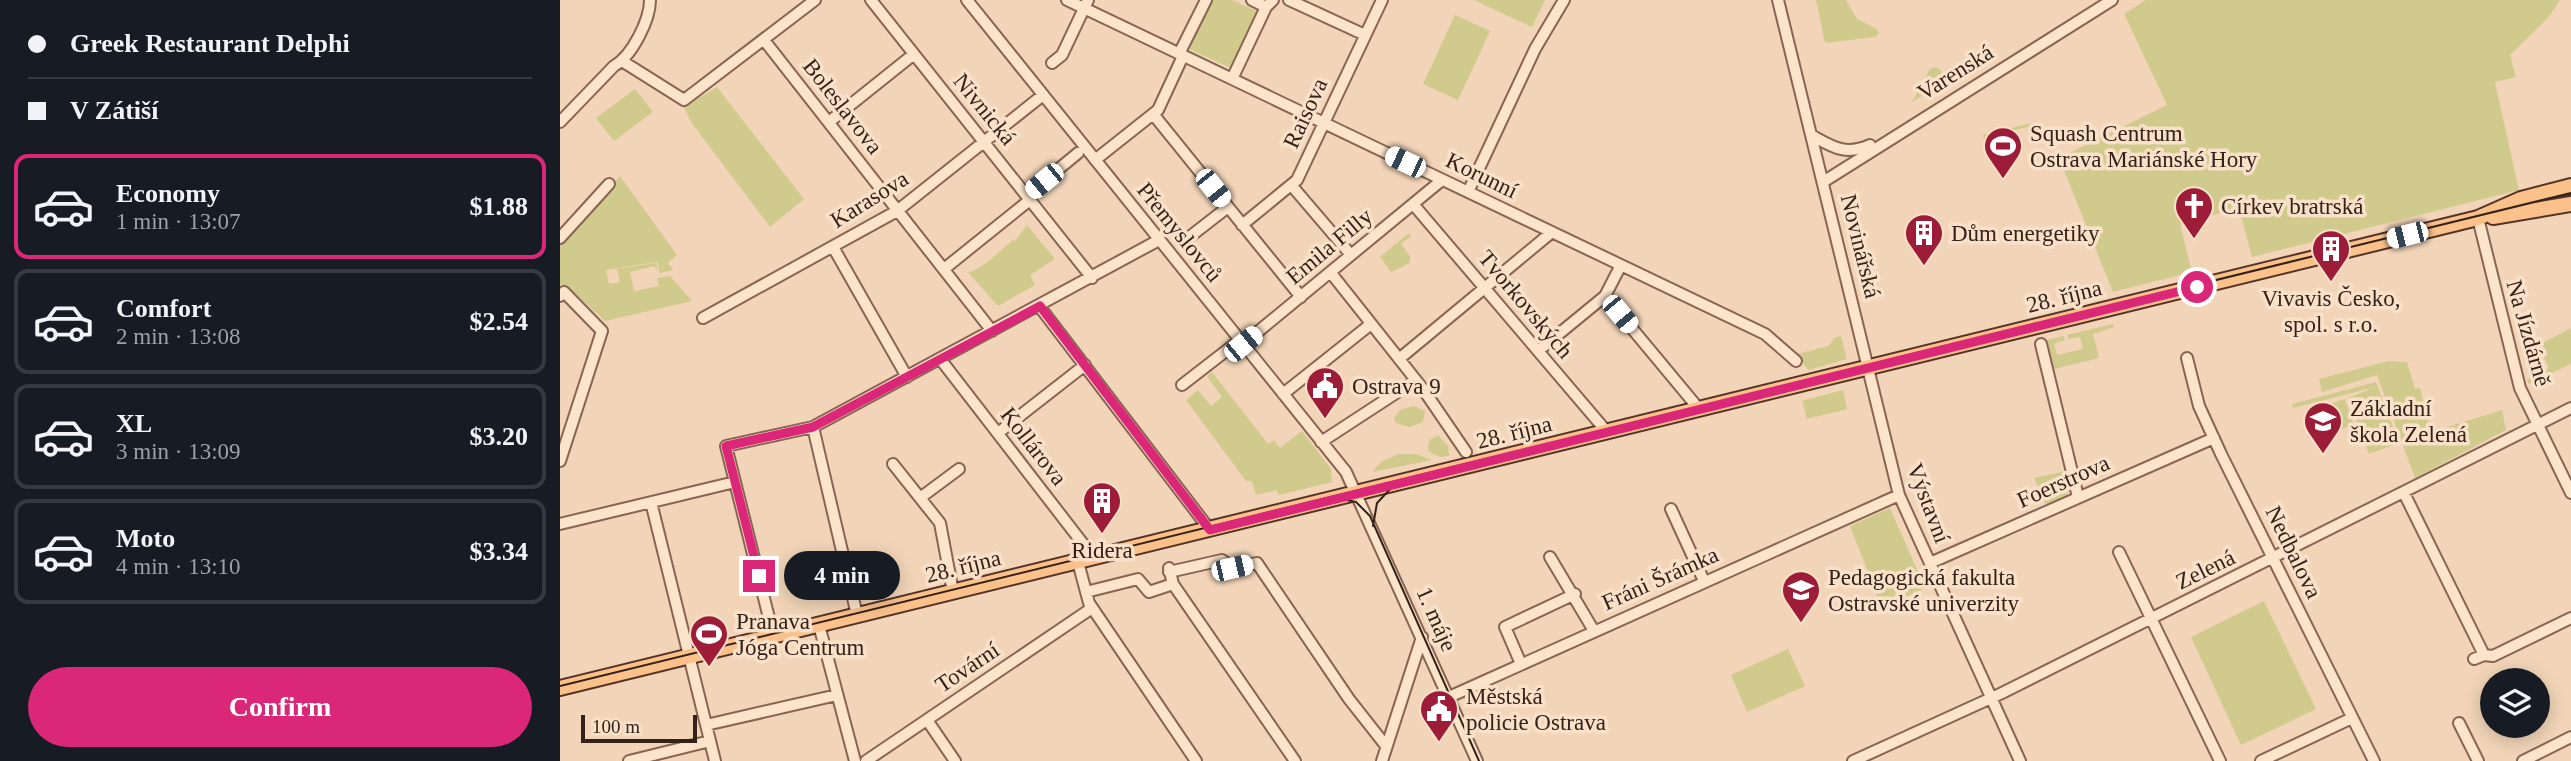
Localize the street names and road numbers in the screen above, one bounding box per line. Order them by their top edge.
street label: Varenská [1913,39,1998,105]
street label: Boleslavova [798,54,887,159]
street label: Nivnická [948,69,1021,150]
street label: Raisova [1278,74,1332,152]
street label: Korunní [1442,147,1522,204]
street label: Karasova [826,166,913,233]
street label: Přemyslovců [1132,178,1227,287]
street label: Novinářská [1836,192,1885,301]
street label: Emila Filly [1281,203,1378,289]
street label: Tvorkovských [1473,245,1578,364]
street label: 28. října [2024,275,2104,318]
street label: Na Jízdárně [2501,277,2556,389]
street label: Kollárova [995,402,1072,490]
street label: 28. října [1474,411,1554,454]
street label: Foerstrova [2013,450,2113,513]
street label: Výstavní [1902,460,1955,547]
street label: Nedbalova [2260,502,2327,602]
street label: Fráni Šrámka [1598,541,1722,615]
street label: Zelená [2172,544,2239,594]
street label: 28. října [923,545,1003,588]
street label: 1. máje [1411,583,1462,655]
street label: Tovární [931,637,1004,698]

